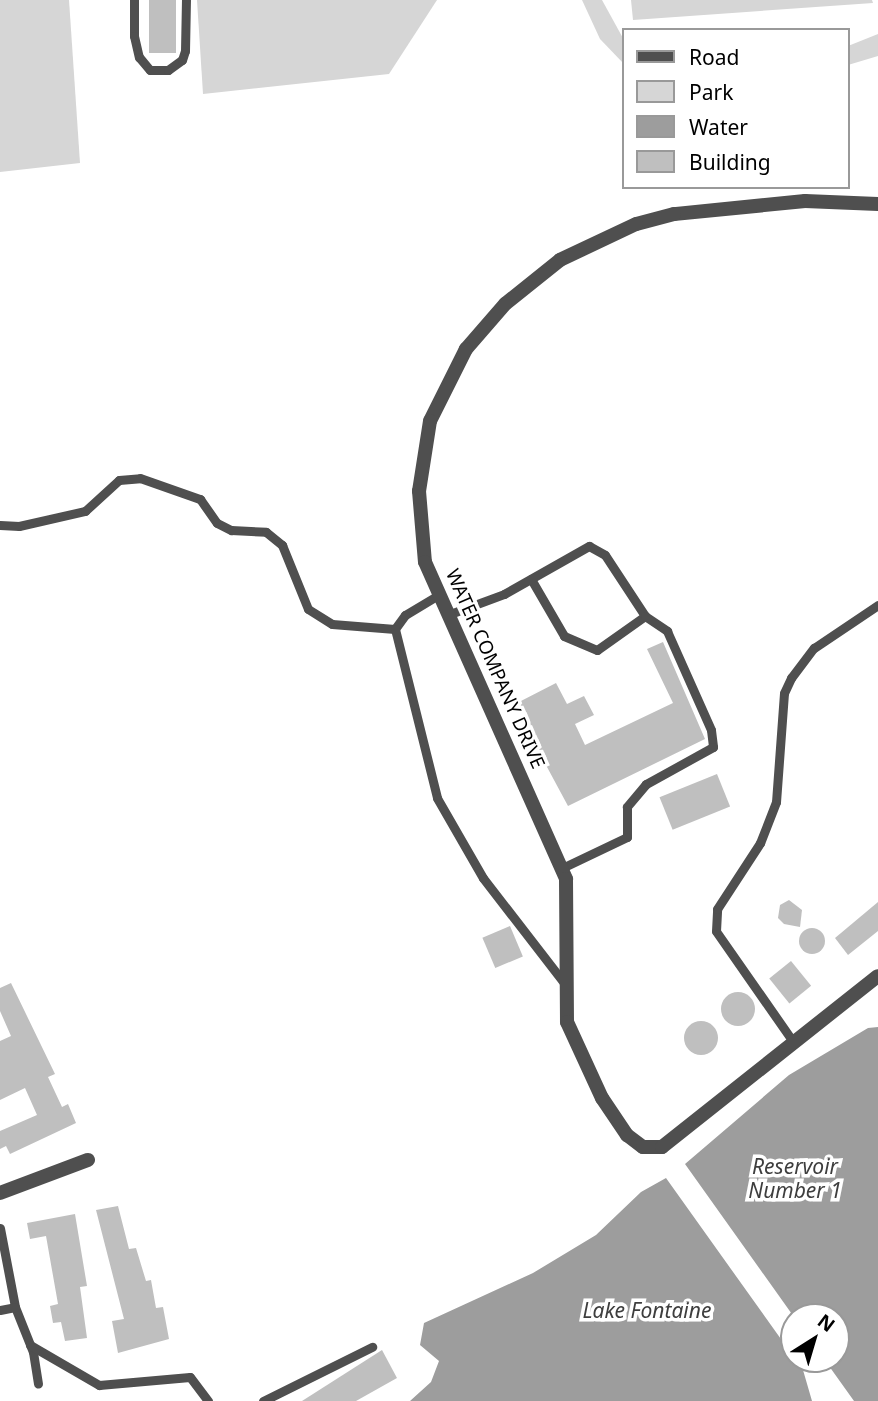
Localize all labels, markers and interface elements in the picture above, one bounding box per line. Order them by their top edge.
legend [622,28,850,189]
text: Road [689,43,739,71]
text: Park [689,78,733,106]
text: Water [689,113,748,141]
text: Building [689,148,771,176]
street label: WATER COMPANY DRIVE [441,566,549,772]
water label: Reservoir Number 1 [748,1153,842,1203]
water label: Lake Fontaine [583,1297,711,1323]
north arrow [780,1303,850,1373]
text: N [812,1308,840,1338]

